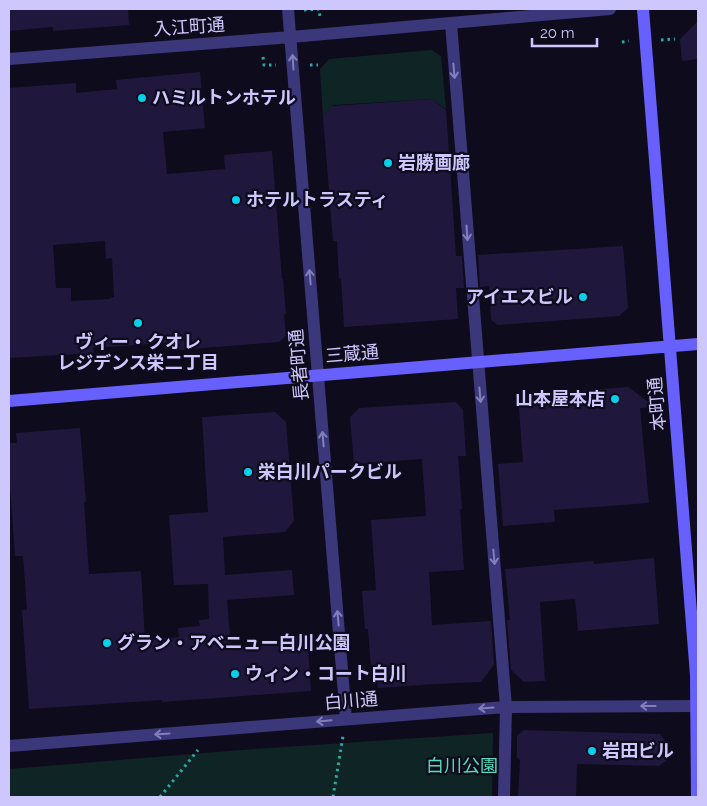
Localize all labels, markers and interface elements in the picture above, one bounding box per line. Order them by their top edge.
street label: 入江町通 [152,14,226,39]
scale bar [532,15,597,47]
text: 20 m [540,24,575,42]
one-way arrow [288,55,297,71]
one-way arrow [450,63,459,79]
place label: ハミルトンホテル [152,87,296,108]
marker: ハミルトンホテル [136,92,148,104]
place label: 岩勝画廊 [398,152,470,173]
marker: 岩勝画廊 [382,157,394,169]
place label: ホテルトラスティ [246,189,389,210]
marker: ホテルトラスティ [230,194,242,206]
one-way arrow [463,225,472,241]
one-way arrow [305,269,314,285]
place label: アイエスビル [466,286,573,307]
marker: アイエスビル [577,291,589,303]
marker: ヴィー・クオレ レジデンス栄二丁目 [132,317,144,329]
street label: 長者町通 [285,328,312,402]
place label: ヴィー・クオレ レジデンス栄二丁目 [57,331,219,373]
street label: 三蔵通 [324,341,380,366]
street label: 本町通 [644,376,669,432]
one-way arrow [476,387,485,403]
place label: 山本屋本店 [515,388,605,409]
marker: 山本屋本店 [609,393,621,405]
one-way arrow [318,431,327,447]
place label: 栄白川パークビル [258,461,402,482]
marker: 栄白川パークビル [242,466,254,478]
one-way arrow [489,549,498,565]
one-way arrow [333,610,342,626]
place label: グラン・アベニュー白川公園 [117,632,351,653]
marker: グラン・アベニュー白川公園 [101,637,113,649]
place label: ウィン・コート白川 [245,663,407,684]
marker: ウィン・コート白川 [229,668,241,680]
street label: 白川通 [323,688,379,713]
one-way arrow [641,701,657,711]
one-way arrow [478,703,494,713]
one-way arrow [316,716,332,726]
one-way arrow [154,729,170,739]
place label: 岩田ビル [602,740,674,761]
marker: 岩田ビル [586,745,598,757]
park label: 白川公園 [426,755,498,776]

